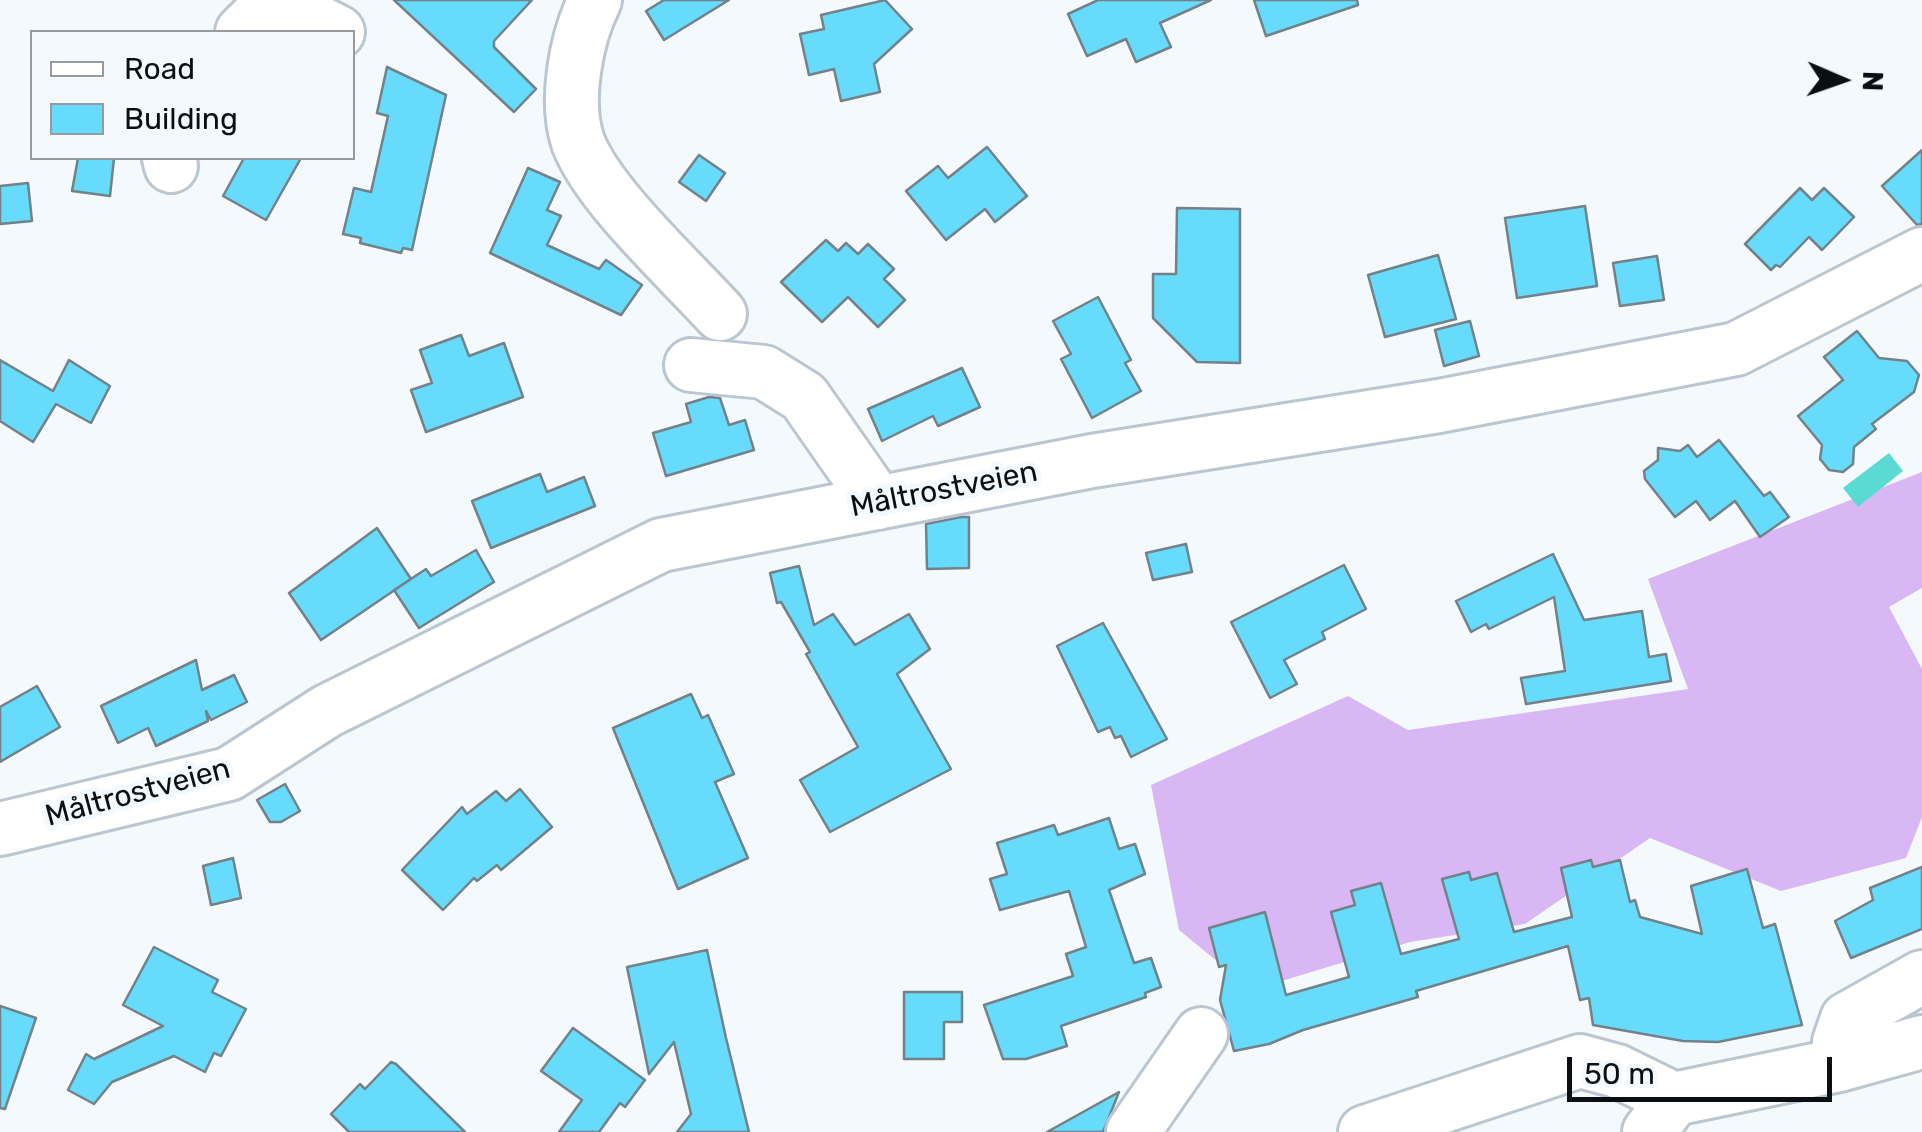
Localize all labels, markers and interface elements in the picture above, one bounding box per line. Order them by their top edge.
legend [30,30,355,160]
north arrow [1792,30,1892,130]
text: Road [124,51,195,87]
text: N [1856,70,1889,92]
text: Building [124,101,238,137]
street label: Måltrostveien [847,454,1041,526]
street label: Måltrostveien [42,751,234,835]
scale bar [1572,1037,1837,1099]
text: 50 m [1584,1056,1655,1092]

